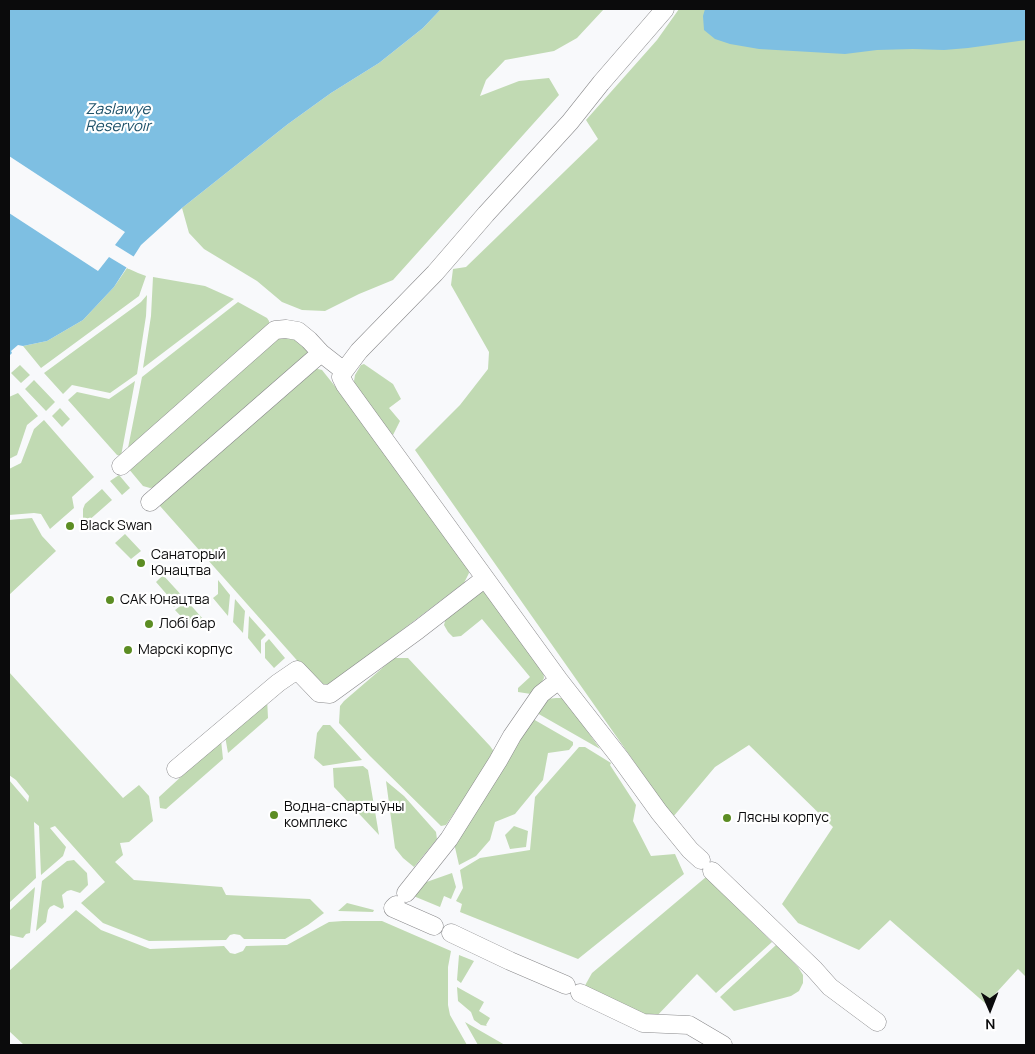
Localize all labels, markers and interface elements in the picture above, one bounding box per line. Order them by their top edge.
water label: Zaslawye Reservoir [85,101,151,136]
place label: Black Swan [80,518,152,534]
marker: Black Swan [64,520,76,532]
place label: Санаторый Юнацтва [151,547,226,580]
marker: Санаторый Юнацтва [135,557,147,569]
place label: САК Юнацтва [120,592,210,608]
marker: САК Юнацтва [104,594,116,606]
place label: Лобі бар [159,616,216,632]
marker: Лобі бар [143,618,155,630]
place label: Марскі корпус [138,642,233,658]
marker: Марскі корпус [122,644,134,656]
place label: Водна-спартыўны комплекс [284,799,404,832]
marker: Водна-спартыўны комплекс [268,809,280,821]
place label: Лясны корпус [737,810,829,826]
marker: Лясны корпус [721,812,733,824]
north arrow [965,984,1015,1034]
text: N [985,1015,995,1034]

